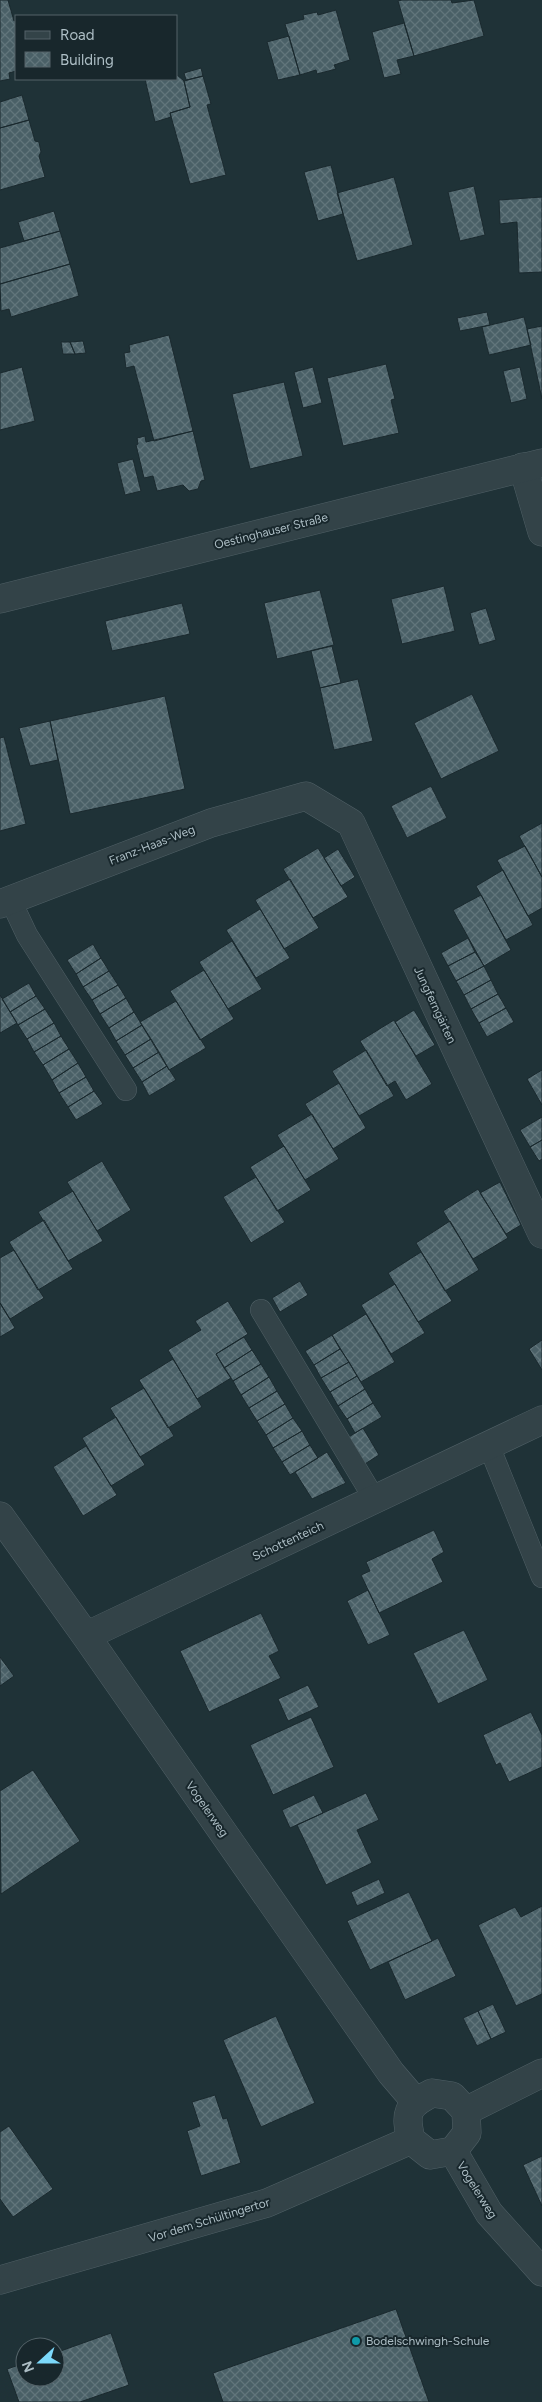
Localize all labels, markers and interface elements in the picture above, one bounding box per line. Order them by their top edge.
legend [15,15,178,80]
text: Road [60,26,95,44]
text: Building [60,51,114,69]
street label: Oestinghauser Straße [213,510,330,552]
street label: Franz-Haas-Weg [107,822,197,868]
street label: Jungferngärten [411,964,459,1046]
street label: Schottenteich [250,1518,326,1564]
street label: Vogelerweg [183,1779,231,1839]
street label: Vogelerweg [454,2159,500,2221]
street label: Vor dem Schültingertor [147,2195,271,2245]
place label: Bodelschwingh-Schule [366,2334,490,2348]
marker: Bodelschwingh-Schule [350,2335,362,2347]
north arrow [15,2337,65,2387]
text: N [18,2358,38,2375]

